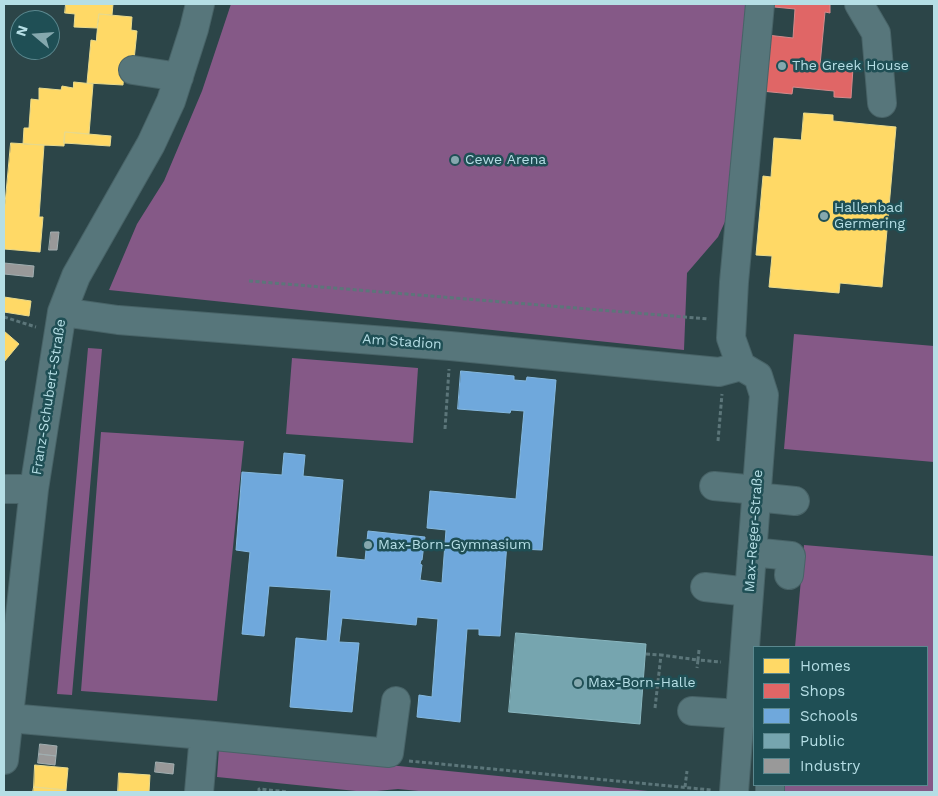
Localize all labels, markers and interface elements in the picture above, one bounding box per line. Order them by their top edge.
north arrow [10,10,60,60]
text: N [12,23,31,38]
place label: The Greek House [792,58,909,74]
marker: The Greek House [776,60,788,72]
place label: Cewe Arena [465,152,546,168]
marker: Cewe Arena [449,154,461,166]
place label: Hallenbad Germering [834,200,905,232]
marker: Hallenbad Germering [818,210,830,222]
street label: Franz-Schubert-Straße [28,318,70,476]
street label: Am Stadion [362,331,442,353]
street label: Max-Reger-Straße [741,469,767,593]
place label: Max-Born-Gymnasium [378,537,531,553]
marker: Max-Born-Gymnasium [362,539,374,551]
legend [753,646,928,786]
text: Homes [800,657,851,675]
place label: Max-Born-Halle [588,675,696,691]
marker: Max-Born-Halle [572,677,584,689]
text: Shops [800,682,845,700]
text: Schools [800,707,858,725]
text: Public [800,732,845,750]
text: Industry [800,757,860,775]

